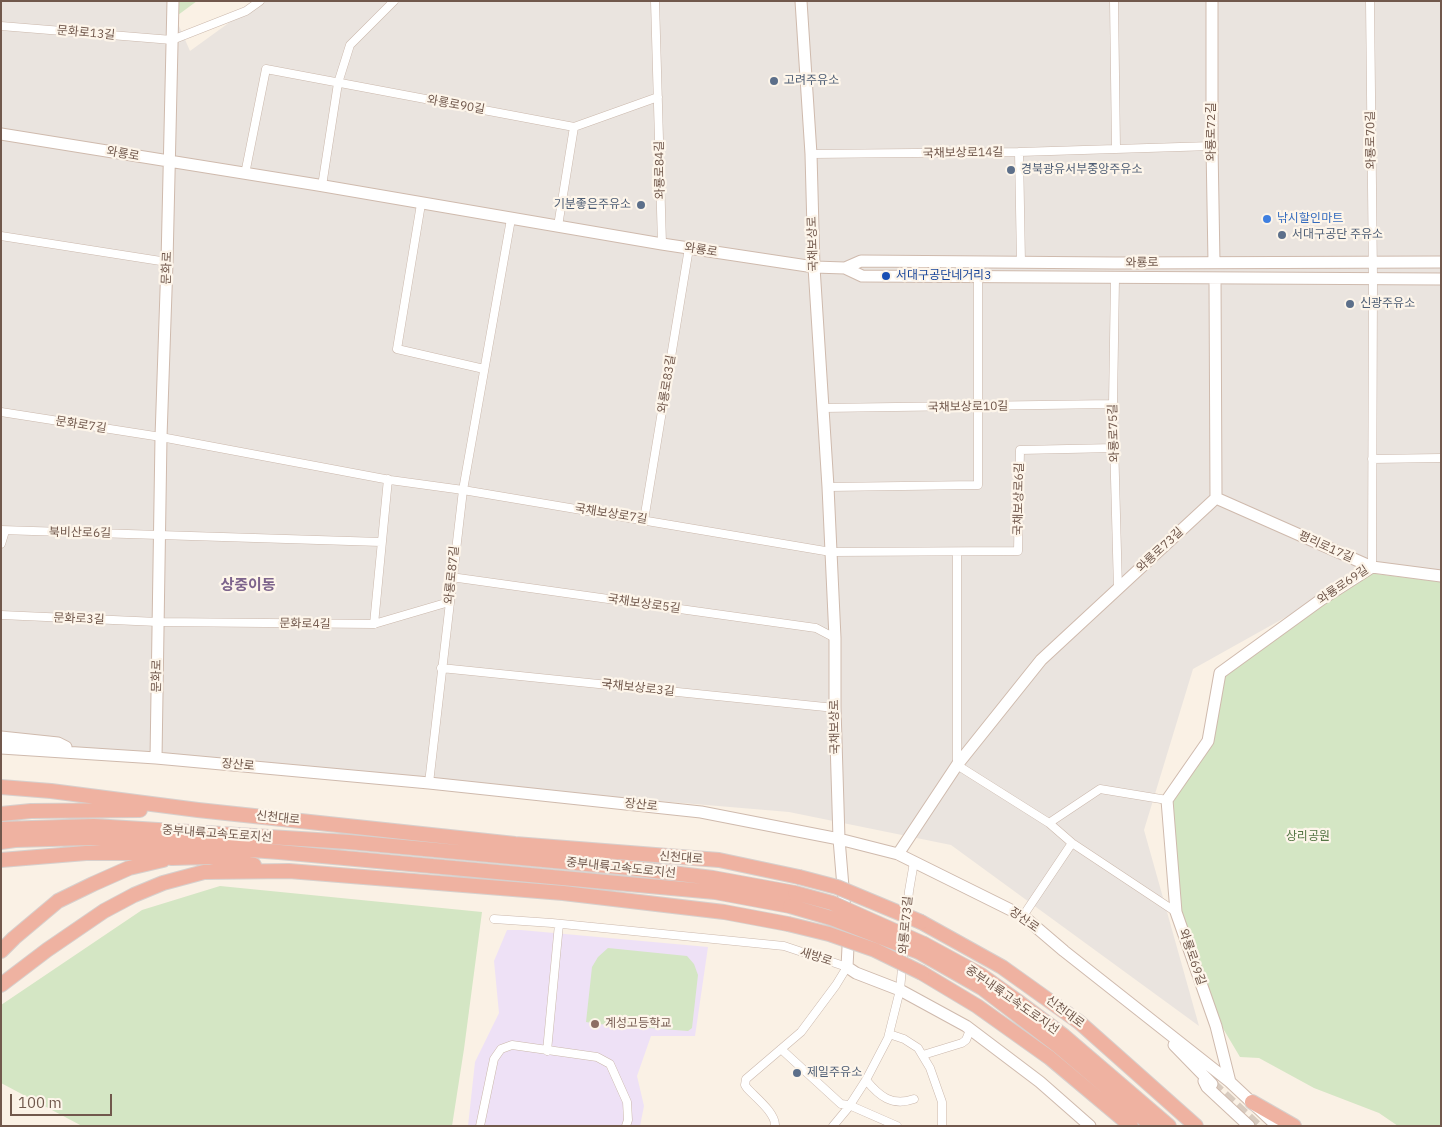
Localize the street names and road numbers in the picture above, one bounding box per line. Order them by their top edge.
street label: 문화로13길 [56,23,116,43]
street label: 와룡로90길 [426,93,486,117]
street label: 와룡로72길 [1205,103,1219,161]
street label: 와룡로70길 [1363,111,1379,169]
street label: 와룡로84길 [652,141,668,199]
street label: 와룡로 [105,144,141,164]
street label: 국채보상로14길 [923,145,1003,161]
street label: 국채보상로 [805,216,821,272]
street label: 와룡로 [684,240,718,260]
street label: 문화로 [159,251,175,285]
street label: 와룡로 [1125,256,1159,270]
street label: 와룡로83길 [655,354,679,414]
street label: 국채보상로10길 [928,399,1008,415]
street label: 와룡로75길 [1106,403,1122,463]
street label: 문화로7길 [55,414,107,436]
street label: 국채보상로6길 [1011,462,1027,536]
street label: 국채보상로7길 [574,501,648,527]
street label: 북비산로6길 [49,525,111,541]
street label: 와룡로73길 [1134,525,1186,575]
street label: 평리로17길 [1296,529,1356,565]
street label: 와룡로87길 [442,545,462,605]
street label: 와룡로69길 [1315,563,1371,607]
street label: 국채보상로5길 [607,592,681,616]
street label: 문화로3길 [53,611,105,627]
street label: 문화로4길 [279,616,331,632]
street label: 문화로 [150,659,164,693]
street label: 국채보상로3길 [601,677,675,699]
street label: 국채보상로 [827,699,843,755]
street label: 장산로 [221,756,255,774]
street label: 장산로 [624,796,658,814]
street label: 신천대로 [255,809,301,827]
street label: 중부내륙고속도로지선 [161,823,273,845]
street label: 신천대로 [658,849,704,867]
street label: 중부내륙고속도로지선 [565,855,677,881]
street label: 와룡로73길 [896,895,916,955]
street label: 장산로 [1006,905,1042,935]
street label: 와룡로69길 [1176,927,1208,987]
street label: 새방로 [798,945,834,969]
street label: 중부내륙고속도로지선 [963,962,1061,1038]
street label: 신천대로 [1043,993,1087,1031]

